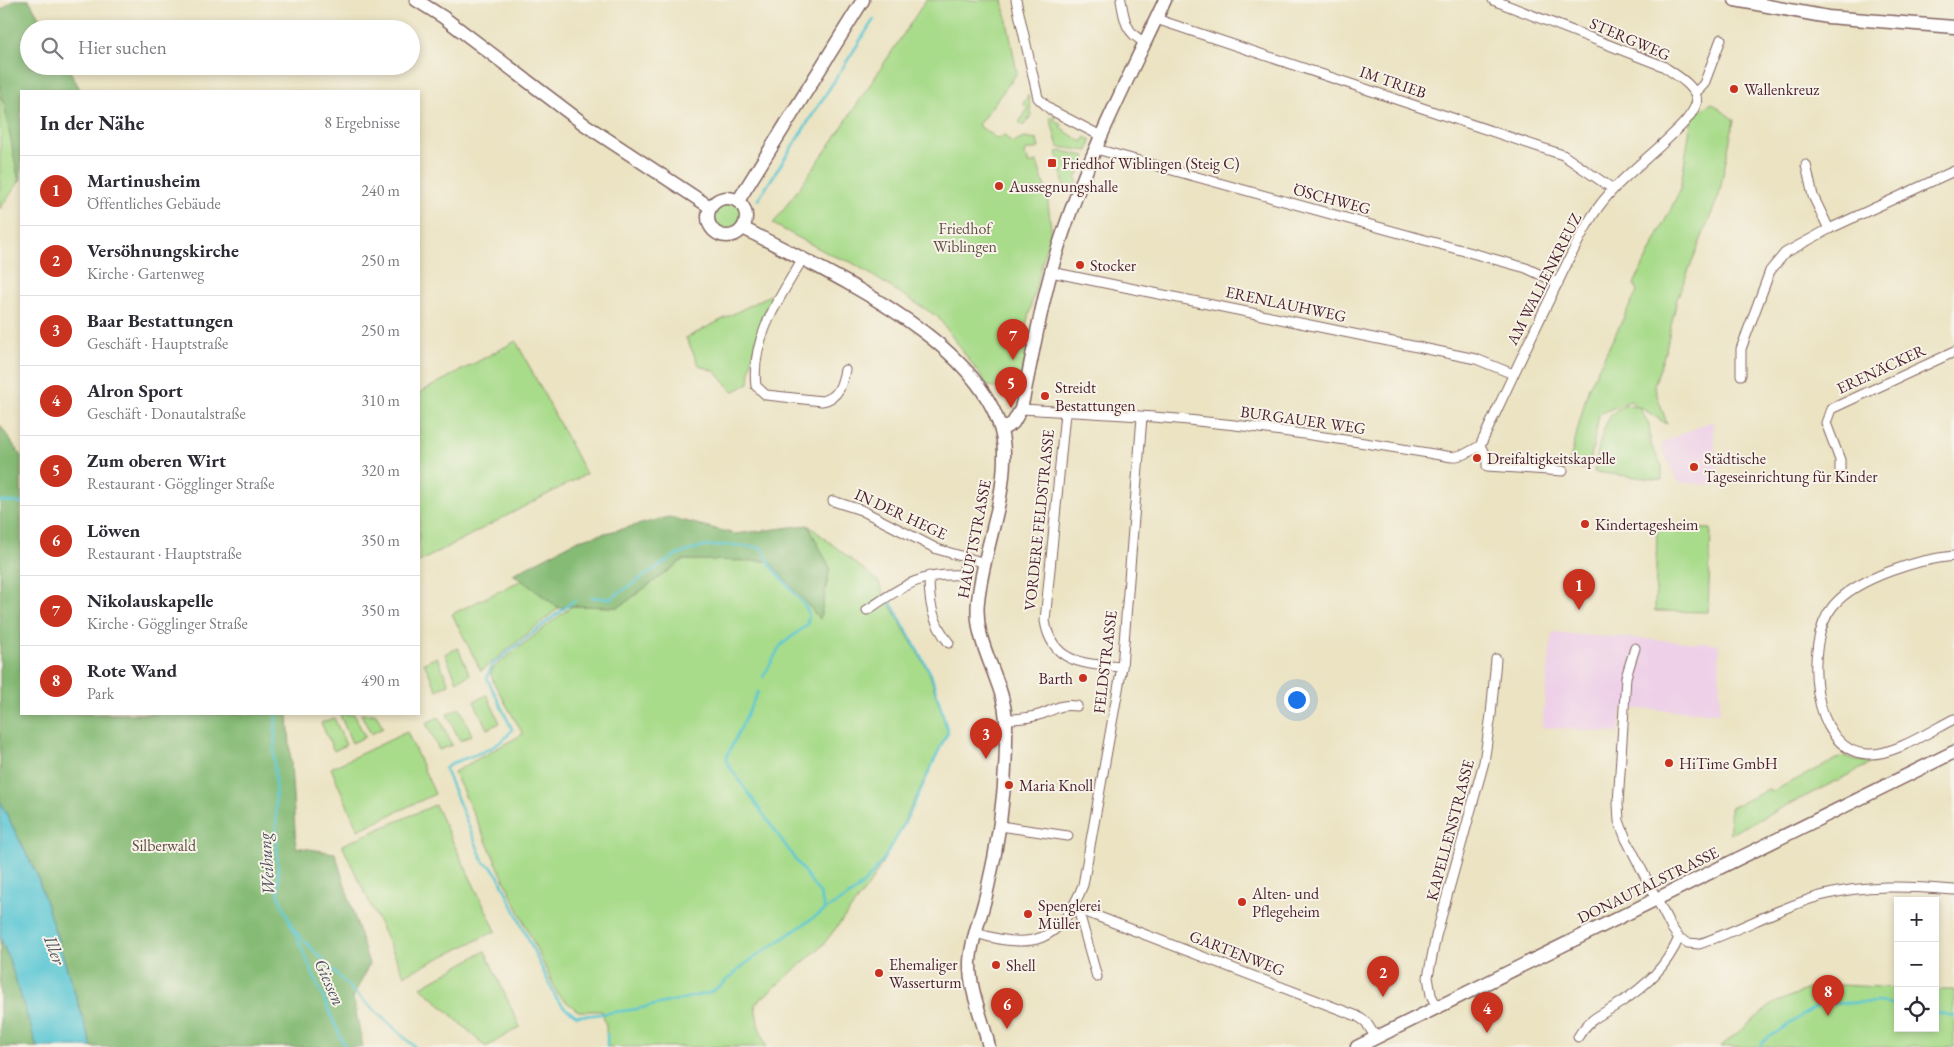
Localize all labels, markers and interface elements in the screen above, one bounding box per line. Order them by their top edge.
street label: STERGWEG [1586,13,1674,66]
search box [20,20,420,75]
icon: search [38,34,66,62]
text: Hier suchen [78,35,167,60]
street label: IM TRIEB [1357,61,1429,103]
place label: Wallenkreuz [1744,79,1819,100]
marker: Wallenkreuz [1728,83,1740,95]
text: In der Nähe [40,109,145,136]
text: 8 Ergebnisse [324,112,400,133]
place label: Friedhof Wiblingen (Steig C) [1062,153,1240,174]
marker: Friedhof Wiblingen (Steig C) [1046,157,1058,169]
text: Martinusheim [87,168,201,193]
place label: Aussegnungshalle [1008,176,1118,197]
street label: ÖSCHWEG [1291,179,1373,219]
text: 1 [52,180,60,201]
text: 240 m [361,180,400,201]
marker: Aussegnungshalle [993,180,1005,192]
text: Öffentliches Gebäude [87,193,221,214]
street label: AM WALLENKREUZ [1501,209,1587,349]
park label: Friedhof Wiblingen [933,218,998,257]
text: Versöhnungskirche [87,238,239,263]
text: 2 [52,250,60,271]
text: 250 m [361,250,400,271]
place label: Stocker [1090,255,1137,276]
marker: Stocker [1074,259,1086,271]
text: Kirche · Gartenweg [87,263,204,284]
street label: ERENLAUHWEG [1224,281,1348,327]
text: Baar Bestattungen [87,308,234,333]
pin: 7 [997,319,1029,360]
text: 3 [52,320,60,341]
text: 250 m [361,320,400,341]
text: Geschäft · Hauptstraße [87,333,228,354]
street label: ERENÄCKER [1833,339,1929,399]
pin: 5 [995,367,1027,408]
place label: Streidt Bestattungen [1055,377,1136,416]
text: Alron Sport [87,378,183,403]
text: 4 [52,390,60,411]
text: 310 m [361,390,400,411]
marker: Streidt Bestattungen [1039,390,1051,402]
street label: BURGAUER WEG [1239,401,1367,439]
text: Geschäft · Donautalstraße [87,403,246,424]
street label: VORDERE FELDSTRASSE [1019,428,1059,612]
text: Zum oberen Wirt [87,448,226,473]
place label: Dreifaltigkeitskapelle [1487,448,1616,469]
place label: Städtische Tageseinrichtung für Kinder [1704,448,1878,487]
marker: Dreifaltigkeitskapelle [1471,452,1483,464]
text: 5 [52,460,60,481]
text: 320 m [361,460,400,481]
marker: Städtische Tageseinrichtung für Kinder [1688,461,1700,473]
text: Restaurant · Gögglinger Straße [87,473,274,494]
street label: HAUPTSTRASSE [952,478,996,600]
street label: IN DER HEGE [851,483,951,545]
place label: Kindertagesheim [1595,514,1699,535]
text: Löwen [87,518,140,543]
marker: Kindertagesheim [1579,518,1591,530]
text: 6 [52,530,60,551]
text: 350 m [361,530,400,551]
text: Restaurant · Hauptstraße [87,543,242,564]
pin: 1 [1563,569,1595,610]
text: Nikolauskapelle [87,588,213,613]
text: 7 [52,600,60,621]
text: 350 m [361,600,400,621]
street label: FELDSTRASSE [1088,609,1122,715]
text: Kirche · Gögglinger Straße [87,613,248,634]
text: Rote Wand [87,658,177,683]
place label: Barth [1039,668,1073,689]
text: 8 [52,670,60,691]
text: 490 m [361,670,400,691]
marker: Barth [1077,672,1089,684]
text: Park [87,683,114,704]
your location [1284,687,1310,713]
pin: 3 [970,718,1002,759]
place label: HiTime GmbH [1679,753,1778,774]
street label: KAPELLENSTRASSE [1421,757,1479,903]
marker: HiTime GmbH [1663,757,1675,769]
place label: Maria Knoll [1019,775,1093,796]
marker: Maria Knoll [1003,779,1015,791]
water label: Weihung [252,831,281,896]
park label: Silberwald [132,835,197,856]
street label: DONAUTALSTRASSE [1574,842,1722,928]
place label: Alten- und Pflegeheim [1251,883,1321,922]
place label: Spenglerei Müller [1038,895,1101,934]
marker: Alten- und Pflegeheim [1236,896,1248,908]
map controls [1894,897,1939,1032]
button: + [1894,897,1939,942]
marker: Spenglerei Müller [1022,908,1034,920]
street label: GARTENWEG [1186,925,1288,981]
water label: Iller [39,931,71,969]
button: − [1894,942,1939,987]
place label: Ehemaliger Wasserturm [889,954,962,993]
water label: Giessen [310,955,350,1009]
place label: Shell [1006,955,1036,976]
pin: 2 [1367,956,1399,997]
marker: Shell [990,959,1002,971]
marker: Ehemaliger Wasserturm [873,967,885,979]
pin: 8 [1812,975,1844,1016]
button: locate [1894,987,1939,1032]
pin: 6 [991,988,1023,1029]
pin: 4 [1471,992,1503,1033]

